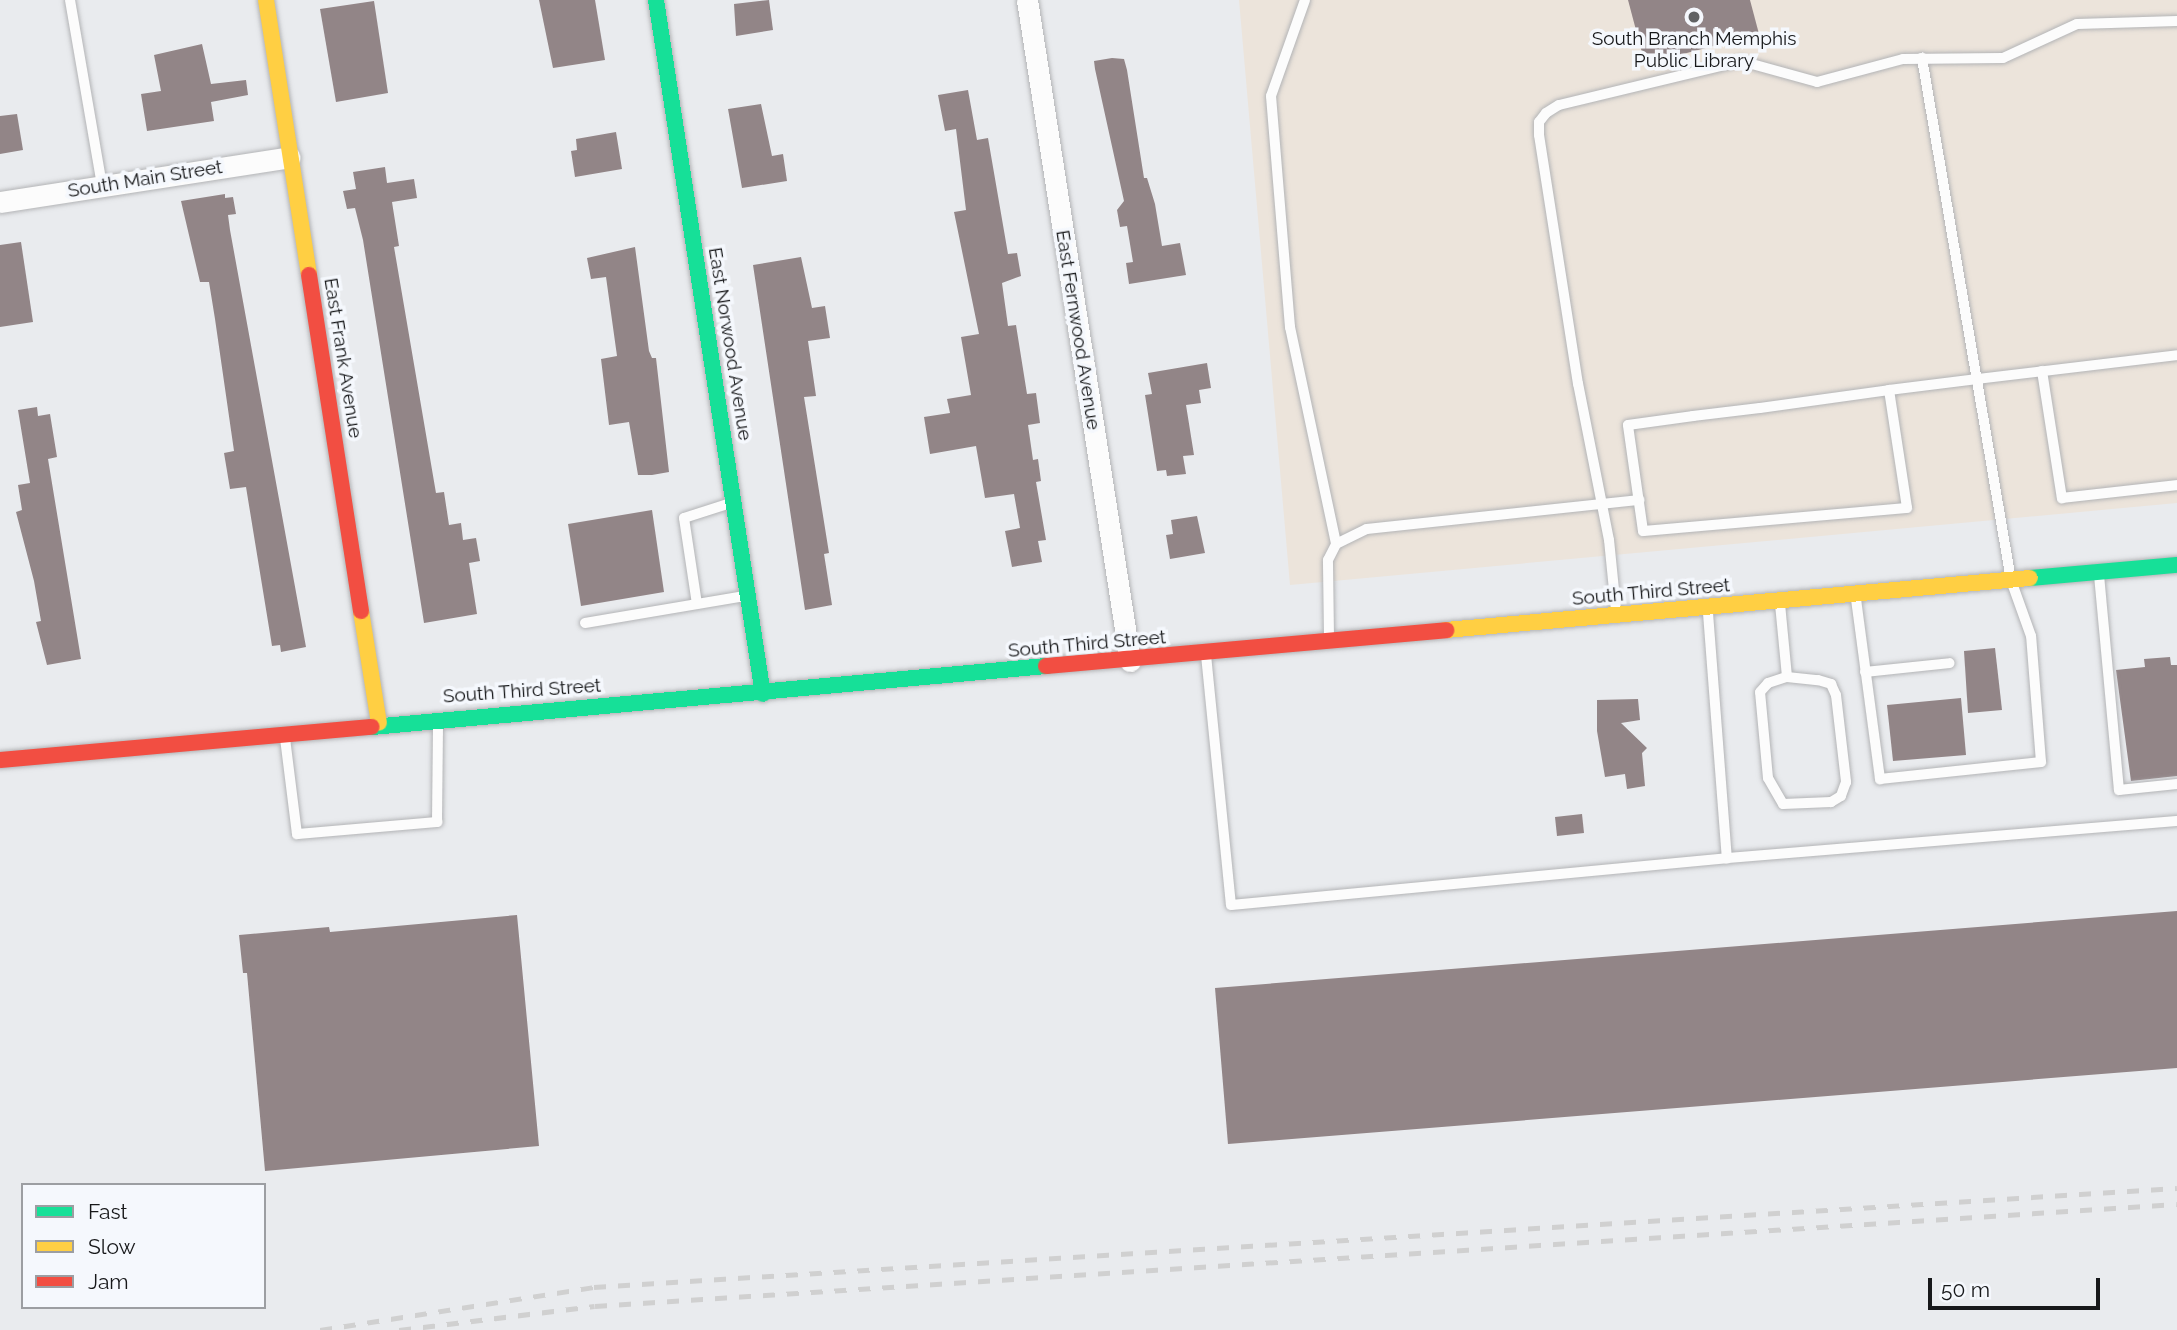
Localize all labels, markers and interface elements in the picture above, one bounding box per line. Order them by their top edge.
marker: South Branch Memphis Public Library [1686,9,1702,25]
place label: South Branch Memphis Public Library [1592,28,1796,72]
street label: South Main Street [66,156,224,202]
street label: East Fernwood Avenue [1051,228,1105,432]
street label: East Norwood Avenue [703,246,757,442]
street label: East Frank Avenue [319,276,367,440]
street label: South Third Street [1571,574,1731,610]
street label: South Third Street [1007,626,1167,662]
street label: South Third Street [442,674,602,708]
legend [21,1183,266,1309]
text: Fast [88,1199,128,1224]
text: Slow [88,1234,136,1259]
scale bar [1932,1264,2104,1308]
text: Jam [88,1269,129,1294]
text: 50 m [1941,1277,1990,1302]

